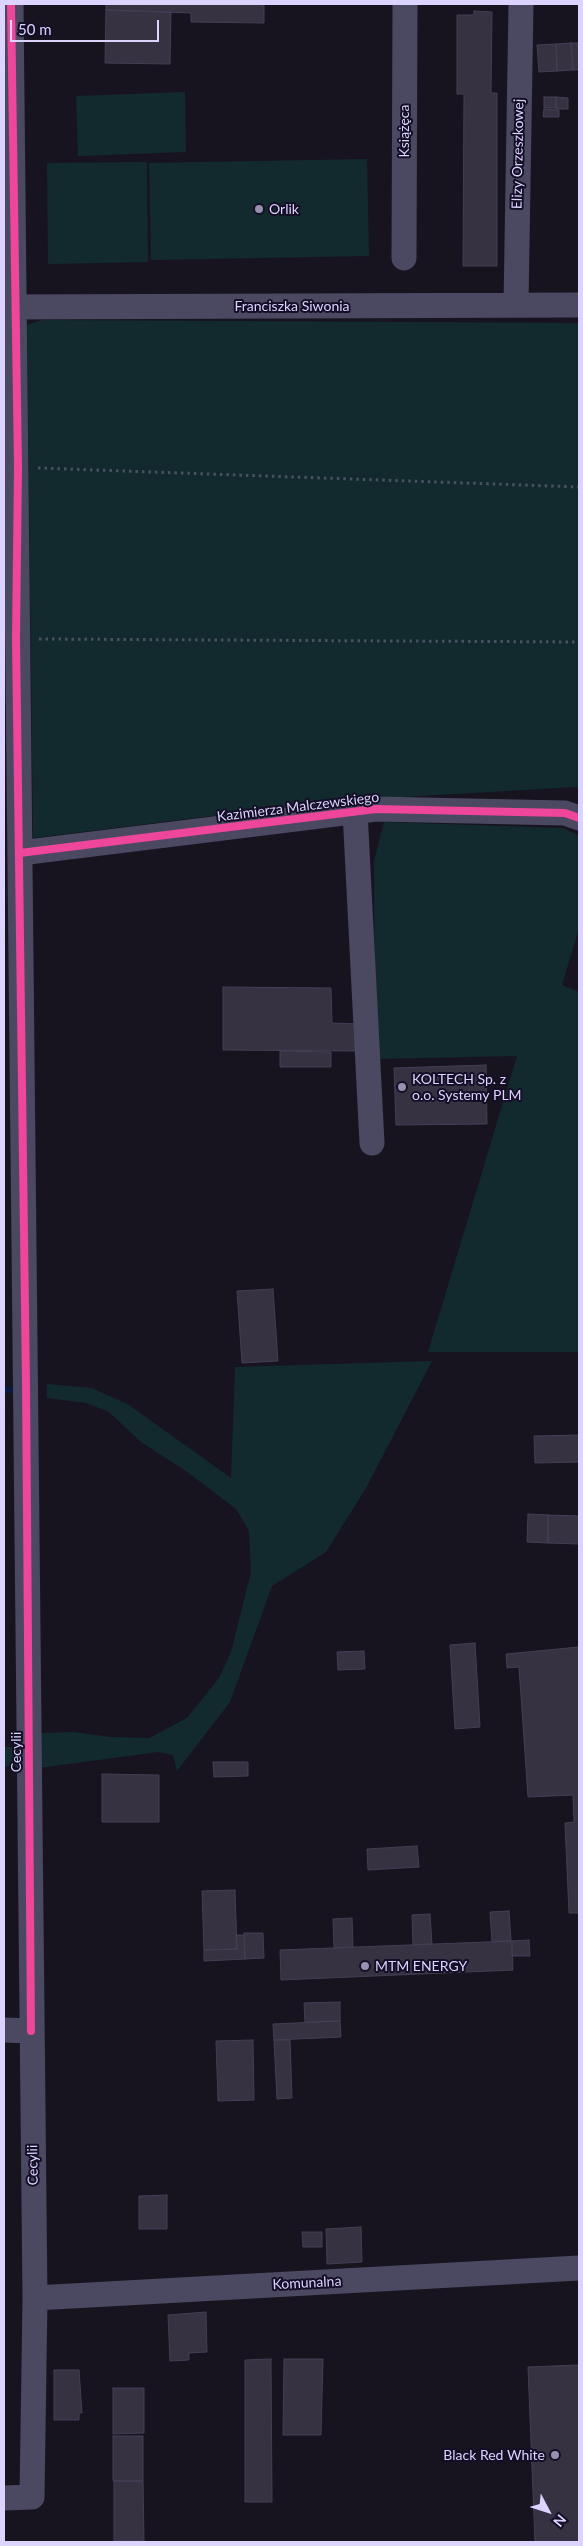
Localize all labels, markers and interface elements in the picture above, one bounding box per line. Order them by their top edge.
scale bar [12,10,161,42]
text: 50 m [18,20,52,38]
street label: Elizy Orzeszkowej [509,99,527,209]
street label: Książęca [396,105,412,157]
place label: Orlik [269,201,299,217]
marker: Orlik [253,203,265,215]
street label: Franciszka Siwonia [234,298,350,314]
street label: Kazimierza Malczewskiego [216,789,380,825]
place label: KOLTECH Sp. z o.o. Systemy PLM [412,1071,522,1104]
marker: KOLTECH Sp. z o.o. Systemy PLM [396,1081,408,1093]
street label: Cecylii [8,1732,24,1772]
place label: MTM ENERGY [375,1958,467,1974]
marker: MTM ENERGY [359,1960,371,1972]
street label: Cecylii [24,2145,42,2185]
street label: Komunalna [272,2273,342,2293]
place label: Black Red White [443,2447,545,2463]
marker: Black Red White [549,2449,561,2461]
north arrow [523,2486,573,2536]
text: N [550,2511,570,2531]

